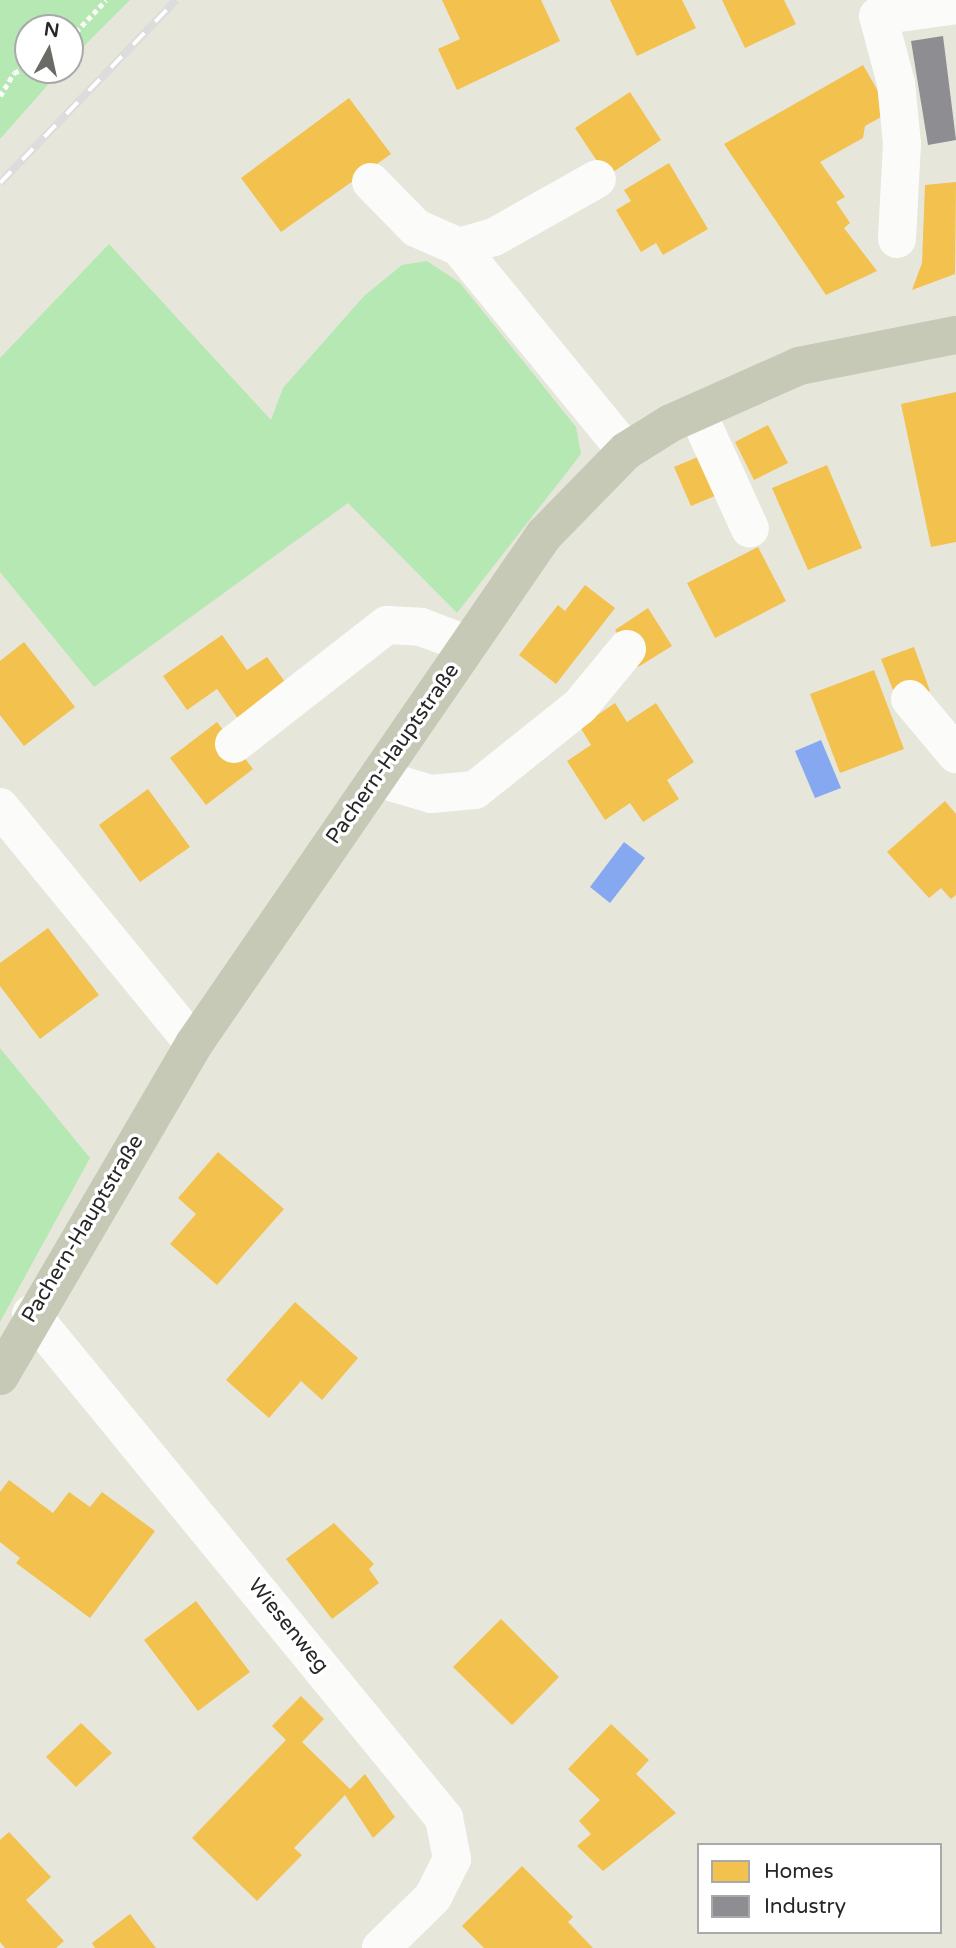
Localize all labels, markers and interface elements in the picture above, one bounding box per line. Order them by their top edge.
north arrow [14,14,84,84]
text: N [43,18,61,42]
street label: Pachern-Hauptstraße [321,659,465,849]
street label: Pachern-Hauptstraße [17,1130,149,1328]
street label: Wiesenweg [242,1574,334,1678]
legend [697,1843,942,1934]
text: Homes [764,1859,834,1884]
text: Industry [764,1894,846,1919]

